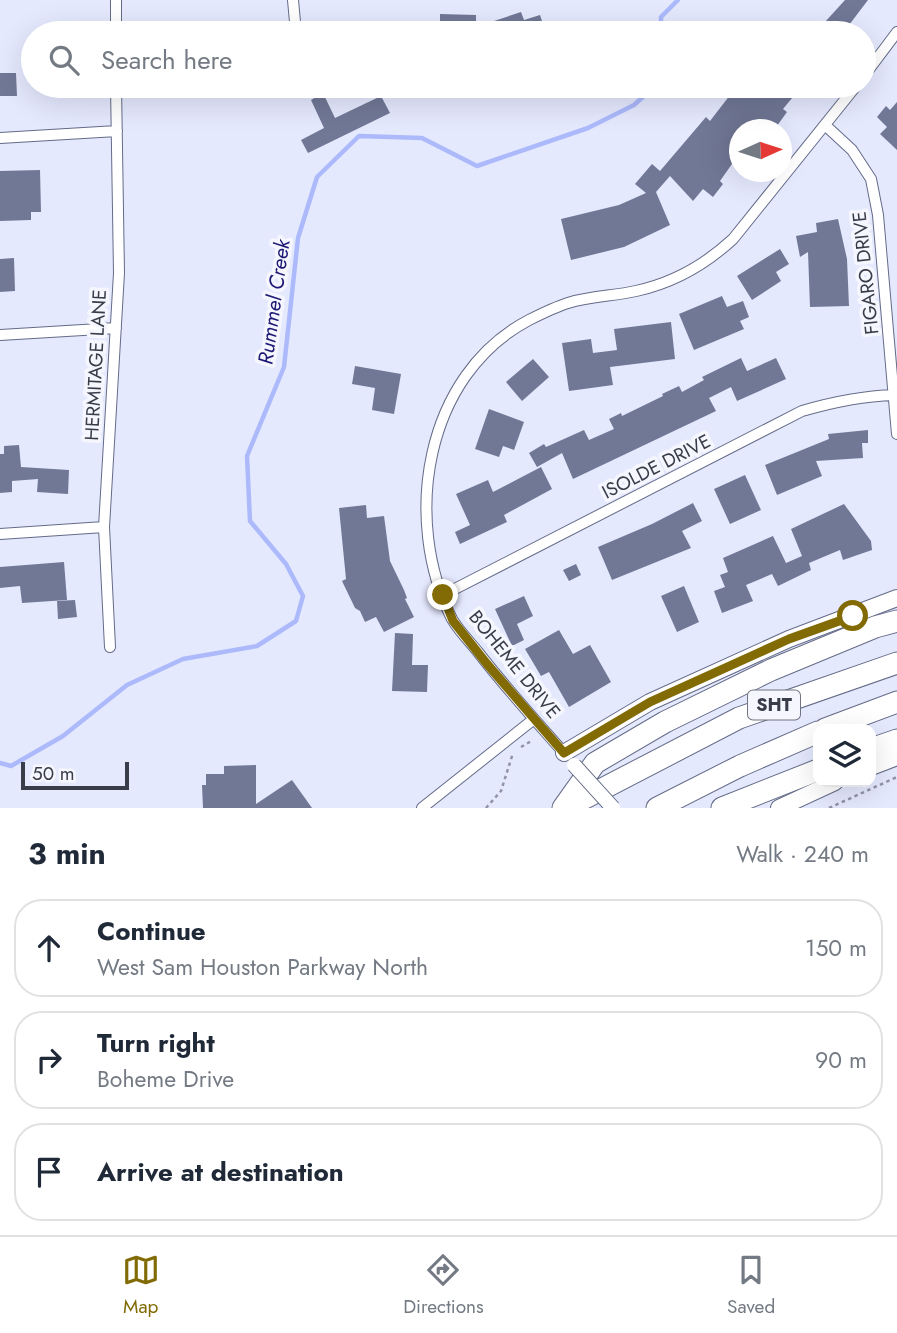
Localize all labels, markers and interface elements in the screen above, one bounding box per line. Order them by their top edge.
search box [21,21,876,98]
icon: search [45,41,83,79]
text: Search here [101,41,233,79]
north arrow [729,119,792,182]
street label: FIGARO DRIVE [846,210,885,336]
water label: Rummel Creek [250,237,298,366]
street label: HERMITAGE LANE [78,289,113,441]
street label: ISOLDE DRIVE [597,427,715,505]
route end [427,579,458,610]
route start [837,600,868,631]
street label: BOHEME DRIVE [462,604,567,724]
road number: SHT [748,690,800,720]
map controls [813,724,876,787]
button: layers [813,724,876,787]
scale bar [21,759,130,791]
text: 50 m [32,760,75,787]
text: 3 min [28,832,106,875]
text: Walk · 240 m [736,837,869,871]
text: Continue [97,912,206,950]
icon: ahead [30,929,68,967]
text: 150 m [805,931,867,965]
text: West Sam Houston Parkway North [97,950,428,984]
text: Turn right [97,1024,215,1062]
icon: right [30,1041,68,1079]
text: 90 m [815,1043,867,1077]
text: Boheme Drive [97,1062,234,1096]
icon: arrive [30,1153,68,1191]
text: Arrive at destination [97,1153,344,1191]
tab: Map [122,1251,160,1320]
tab: Directions [403,1251,484,1320]
tab: Saved [727,1251,775,1320]

